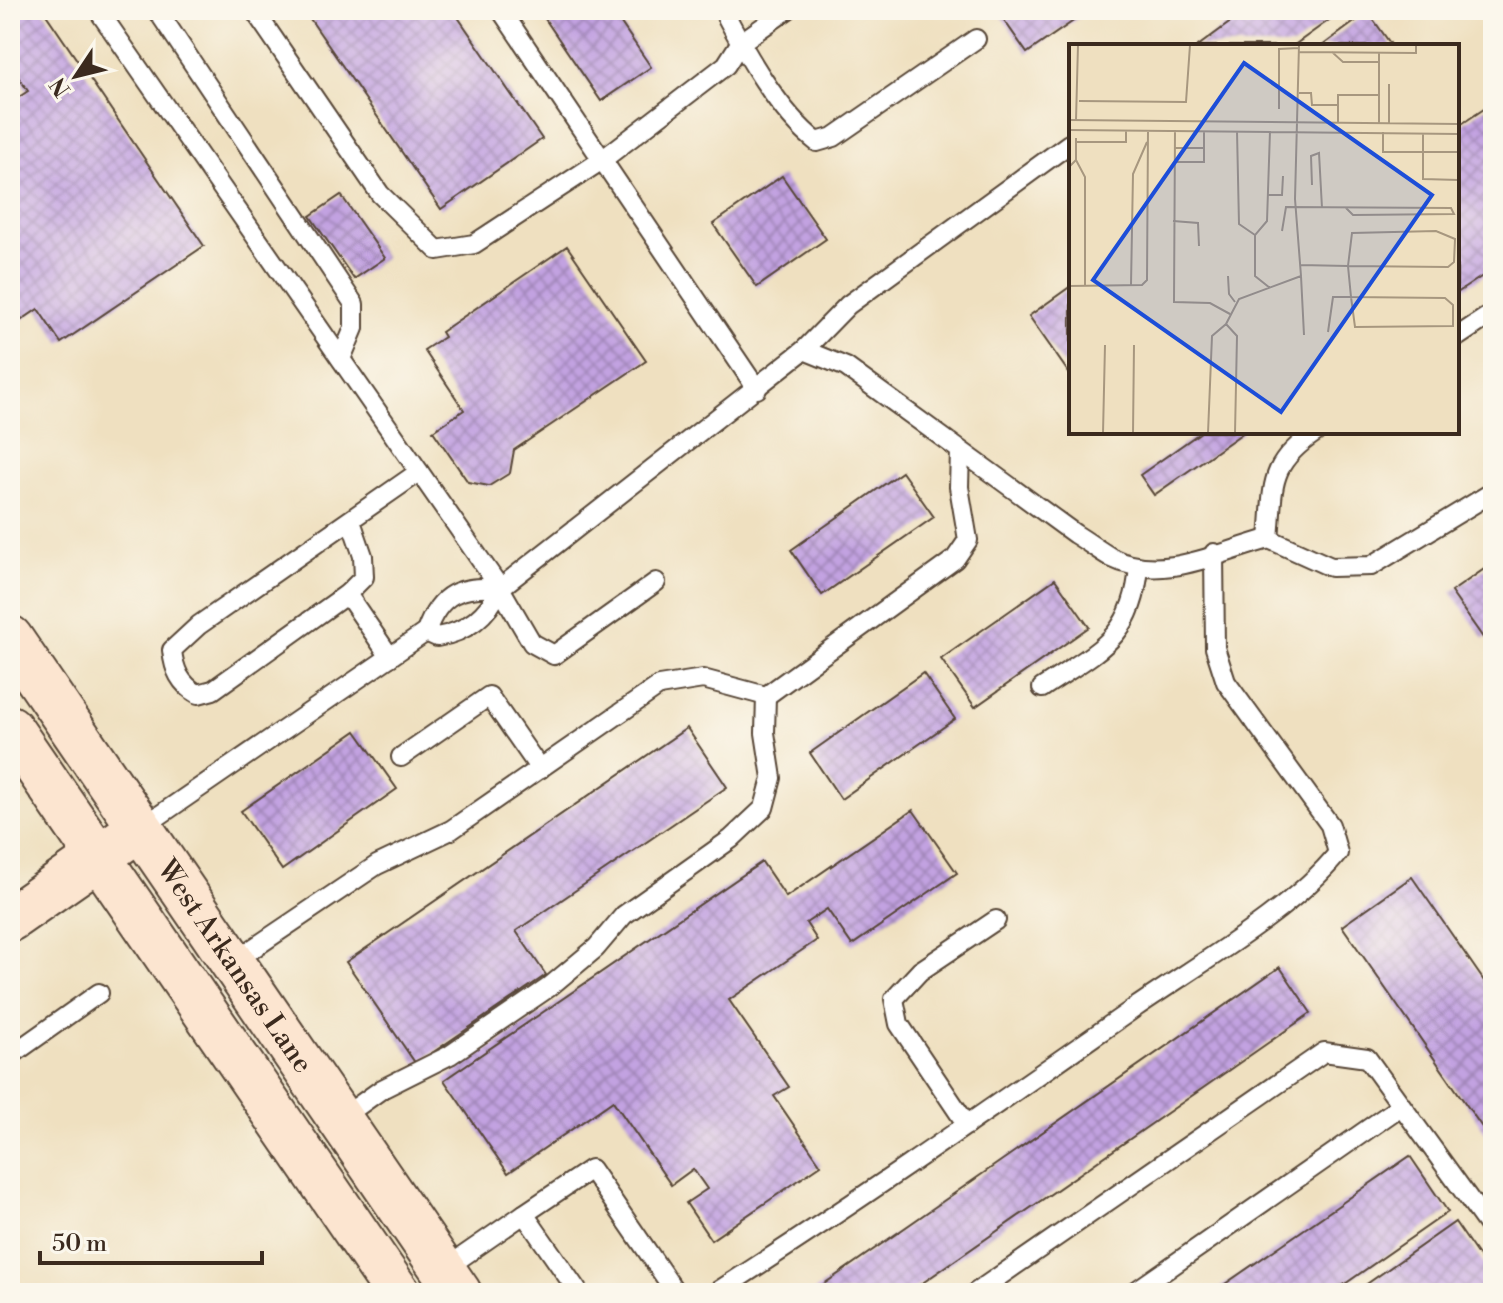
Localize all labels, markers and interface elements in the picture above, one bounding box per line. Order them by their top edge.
north arrow [36,36,116,116]
inset map [1069,44,1459,434]
text: N [44,71,77,101]
street label: West Arkansas Lane [149,852,321,1080]
scale bar [40,1215,262,1265]
text: 50 m [52,1229,107,1259]

